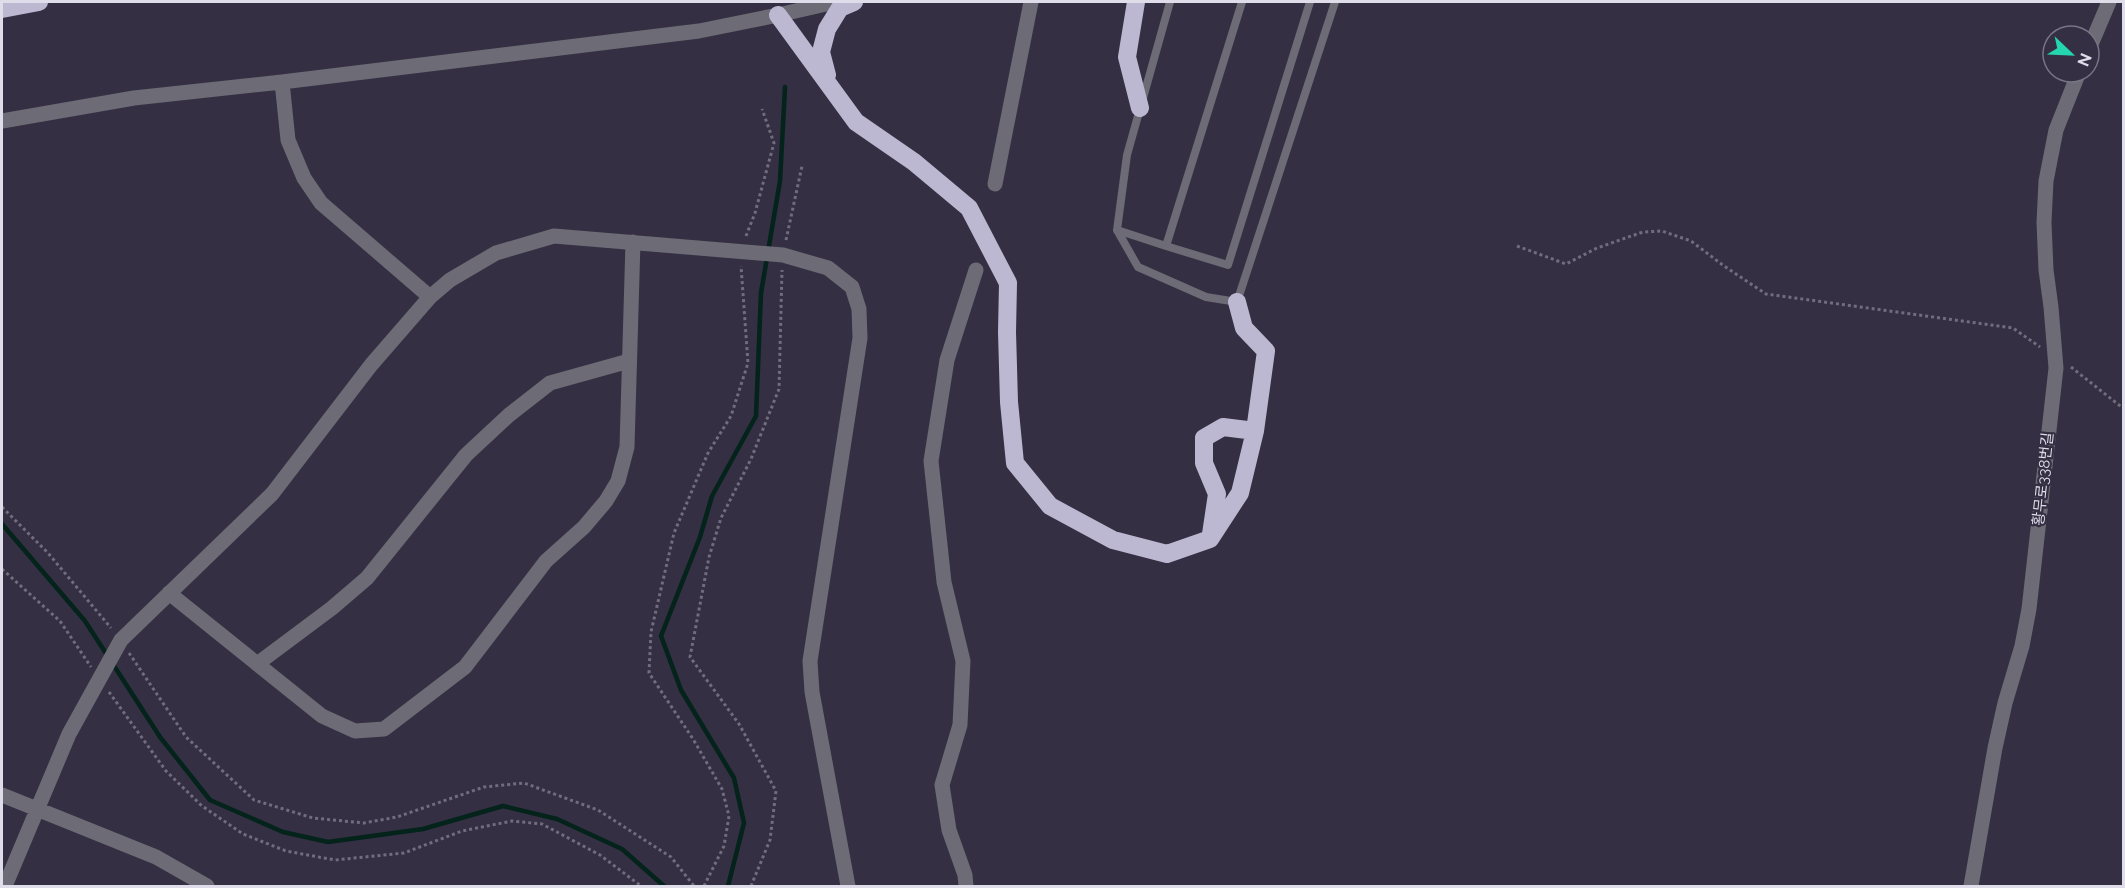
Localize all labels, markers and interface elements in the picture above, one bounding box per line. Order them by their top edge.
north arrow [2041,24,2101,84]
text: N [2073,50,2095,69]
street label: 황무로338번길 [2029,431,2057,527]

